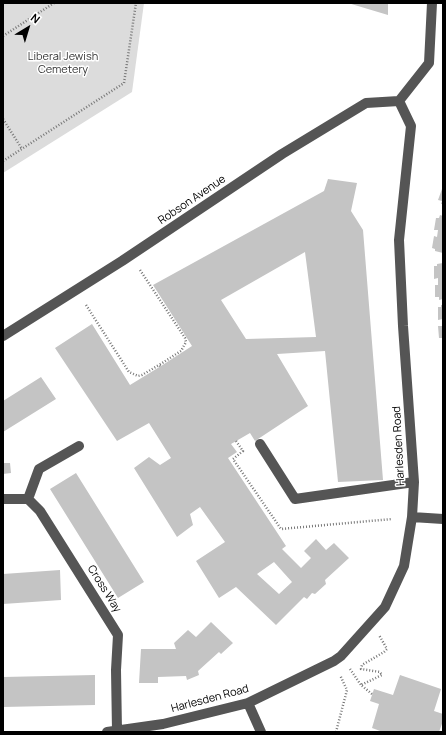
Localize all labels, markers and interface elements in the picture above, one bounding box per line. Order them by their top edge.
north arrow [8,8,48,48]
text: N [28,10,43,26]
park label: Liberal Jewish Cemetery [28,50,98,76]
street label: Robson Avenue [156,173,228,227]
street label: Harlesden Road [390,406,408,486]
street label: Cross Way [84,563,124,615]
street label: Harlesden Road [170,682,250,716]

